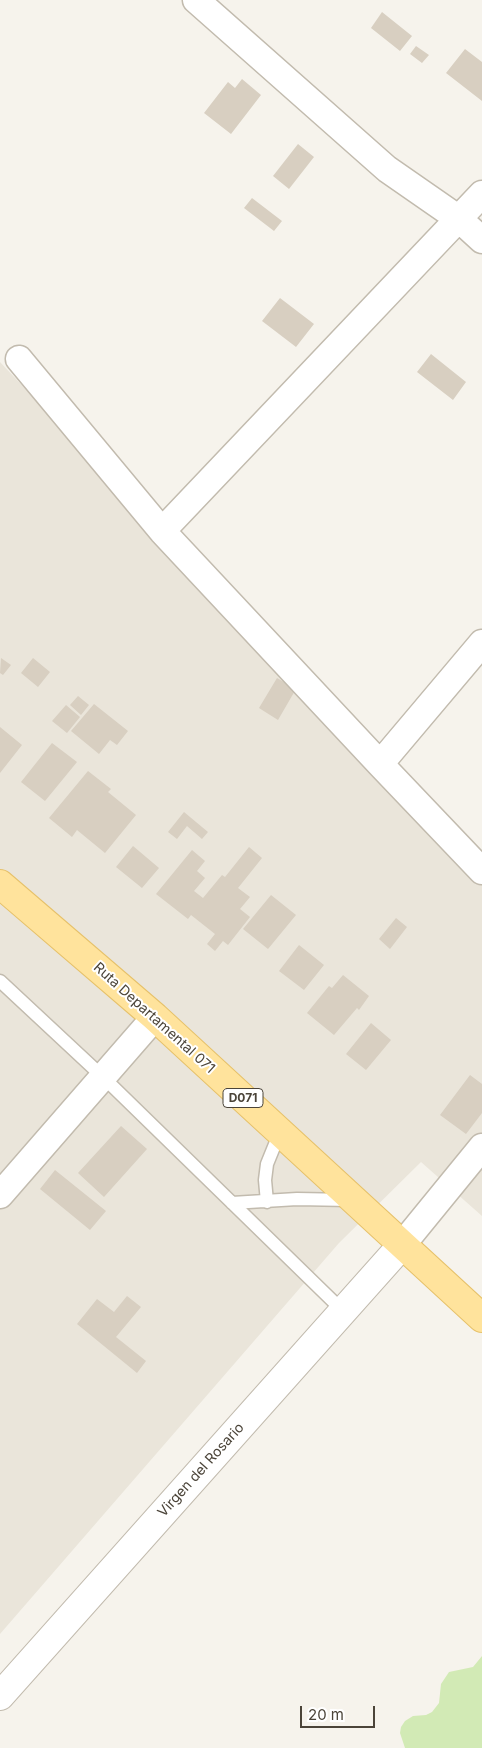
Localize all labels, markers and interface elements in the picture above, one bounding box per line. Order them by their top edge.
street label: Ruta Departamental 071 [90,959,218,1077]
road number: D071 [223,1088,263,1108]
street label: Virgen del Rosario [154,1419,248,1521]
scale bar [302,1696,377,1728]
text: 20 m [308,1705,344,1724]

